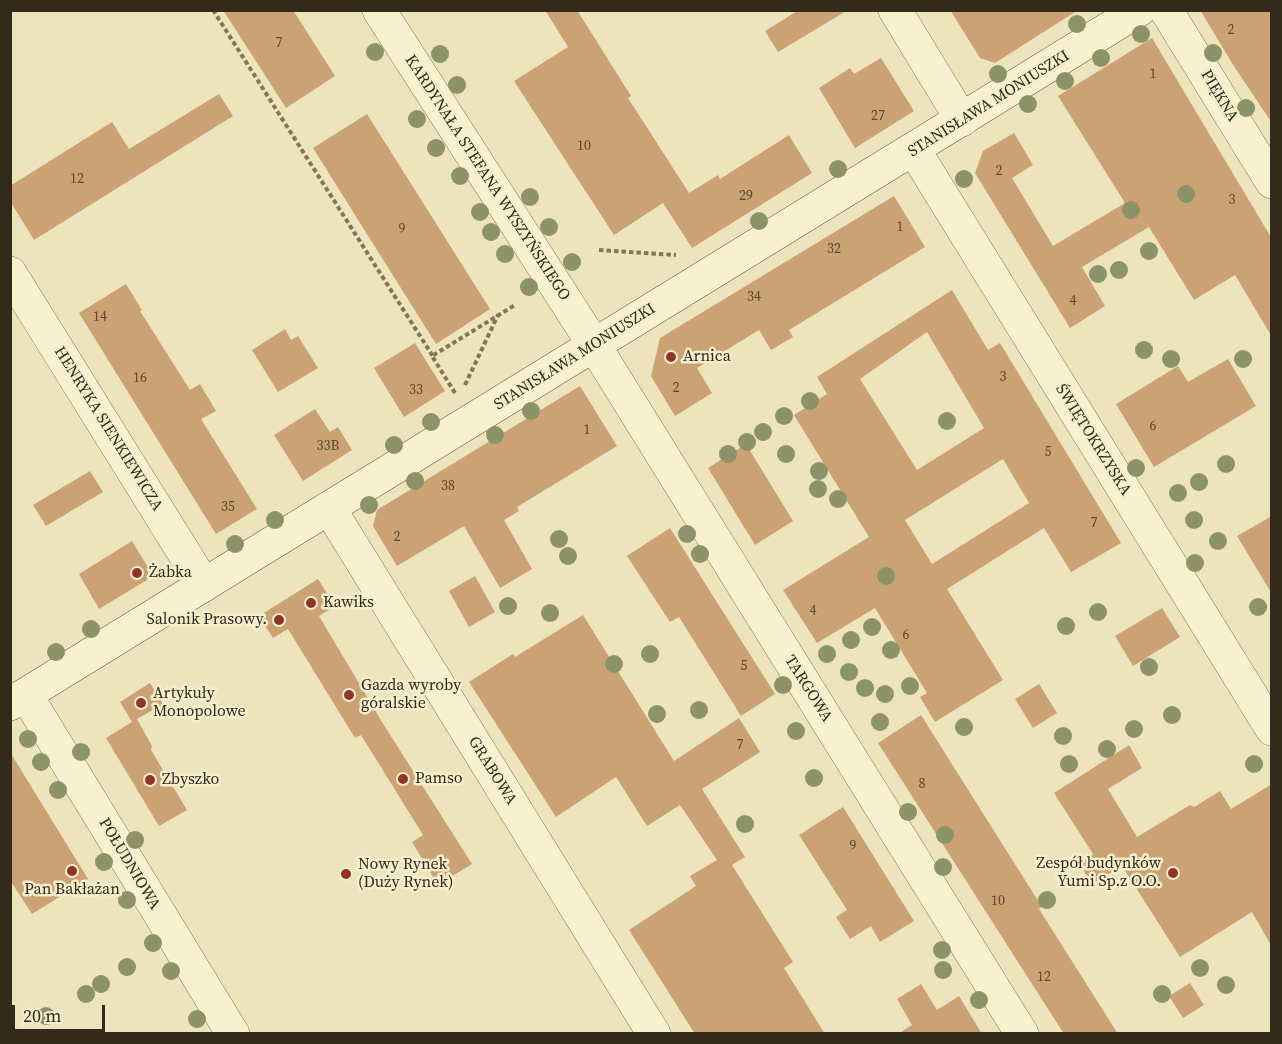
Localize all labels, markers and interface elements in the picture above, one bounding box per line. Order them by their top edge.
house number: 2 [1228,22,1234,38]
house number: 7 [276,35,282,51]
street label: STANISŁAWA MONIUSZKI [905,46,1073,162]
street label: KARDYNAŁA STEFANA WYSZYŃSKIEGO [400,51,574,305]
house number: 1 [1150,66,1156,82]
street label: PIĘKNA [1196,67,1242,125]
house number: 27 [871,108,885,124]
house number: 10 [577,138,591,154]
house number: 2 [996,163,1002,179]
house number: 12 [70,171,84,187]
house number: 29 [739,188,753,204]
house number: 3 [1229,192,1235,208]
house number: 1 [897,219,903,235]
house number: 9 [399,221,405,237]
house number: 32 [827,241,841,257]
house number: 34 [747,289,761,305]
house number: 4 [1070,293,1076,309]
street label: STANISŁAWA MONIUSZKI [491,299,659,415]
house number: 14 [93,309,107,325]
street label: HENRYKA SIENKIEWICZA [49,343,167,515]
place label: Arnica [683,347,731,367]
marker: Arnica [664,350,678,364]
house number: 3 [1000,369,1006,385]
house number: 16 [133,370,147,386]
house number: 2 [673,380,679,396]
street label: ŚWIĘTOKRZYSKA [1051,381,1135,499]
house number: 33 [409,382,423,398]
house number: 6 [1150,418,1156,434]
house number: 1 [584,422,590,438]
house number: 33B [317,438,339,454]
house number: 5 [1045,444,1051,460]
house number: 38 [441,478,455,494]
house number: 35 [221,499,235,515]
house number: 7 [1091,515,1097,531]
house number: 2 [394,529,400,545]
place label: Żabka [149,563,192,583]
marker: Żabka [130,566,144,580]
place label: Kawiks [323,593,374,613]
marker: Kawiks [304,596,318,610]
house number: 4 [810,603,816,619]
place label: Salonik Prasowy. [147,610,267,630]
marker: Salonik Prasowy. [272,613,286,627]
house number: 6 [903,627,909,643]
street label: TARGOWA [780,652,836,726]
house number: 5 [741,658,747,674]
place label: Gazda wyroby góralskie [361,676,461,714]
place label: Artykuły Monopolowe [153,684,246,722]
marker: Gazda wyroby góralskie [342,688,356,702]
marker: Artykuły Monopolowe [134,696,148,710]
street label: GRABOWA [464,733,520,809]
house number: 7 [737,737,743,753]
place label: Pamso [415,769,463,789]
place label: Zbyszko [162,770,219,790]
marker: Pamso [396,772,410,786]
marker: Zbyszko [143,773,157,787]
house number: 8 [919,776,925,792]
street label: POŁUDNIOWA [94,815,164,913]
house number: 9 [850,838,856,854]
place label: Zespół budynków Yumi Sp.z O.O. [1036,854,1161,892]
place label: Nowy Rynek (Duży Rynek) [358,855,453,893]
marker: Pan Bakłażan [65,864,79,878]
marker: Zespół budynków Yumi Sp.z O.O. [1166,866,1180,880]
marker: Nowy Rynek (Duży Rynek) [339,867,353,881]
place label: Pan Bakłażan [24,880,120,900]
house number: 10 [991,893,1005,909]
house number: 12 [1037,969,1051,985]
scale bar [15,993,108,1031]
text: 20 m [23,1003,61,1028]

